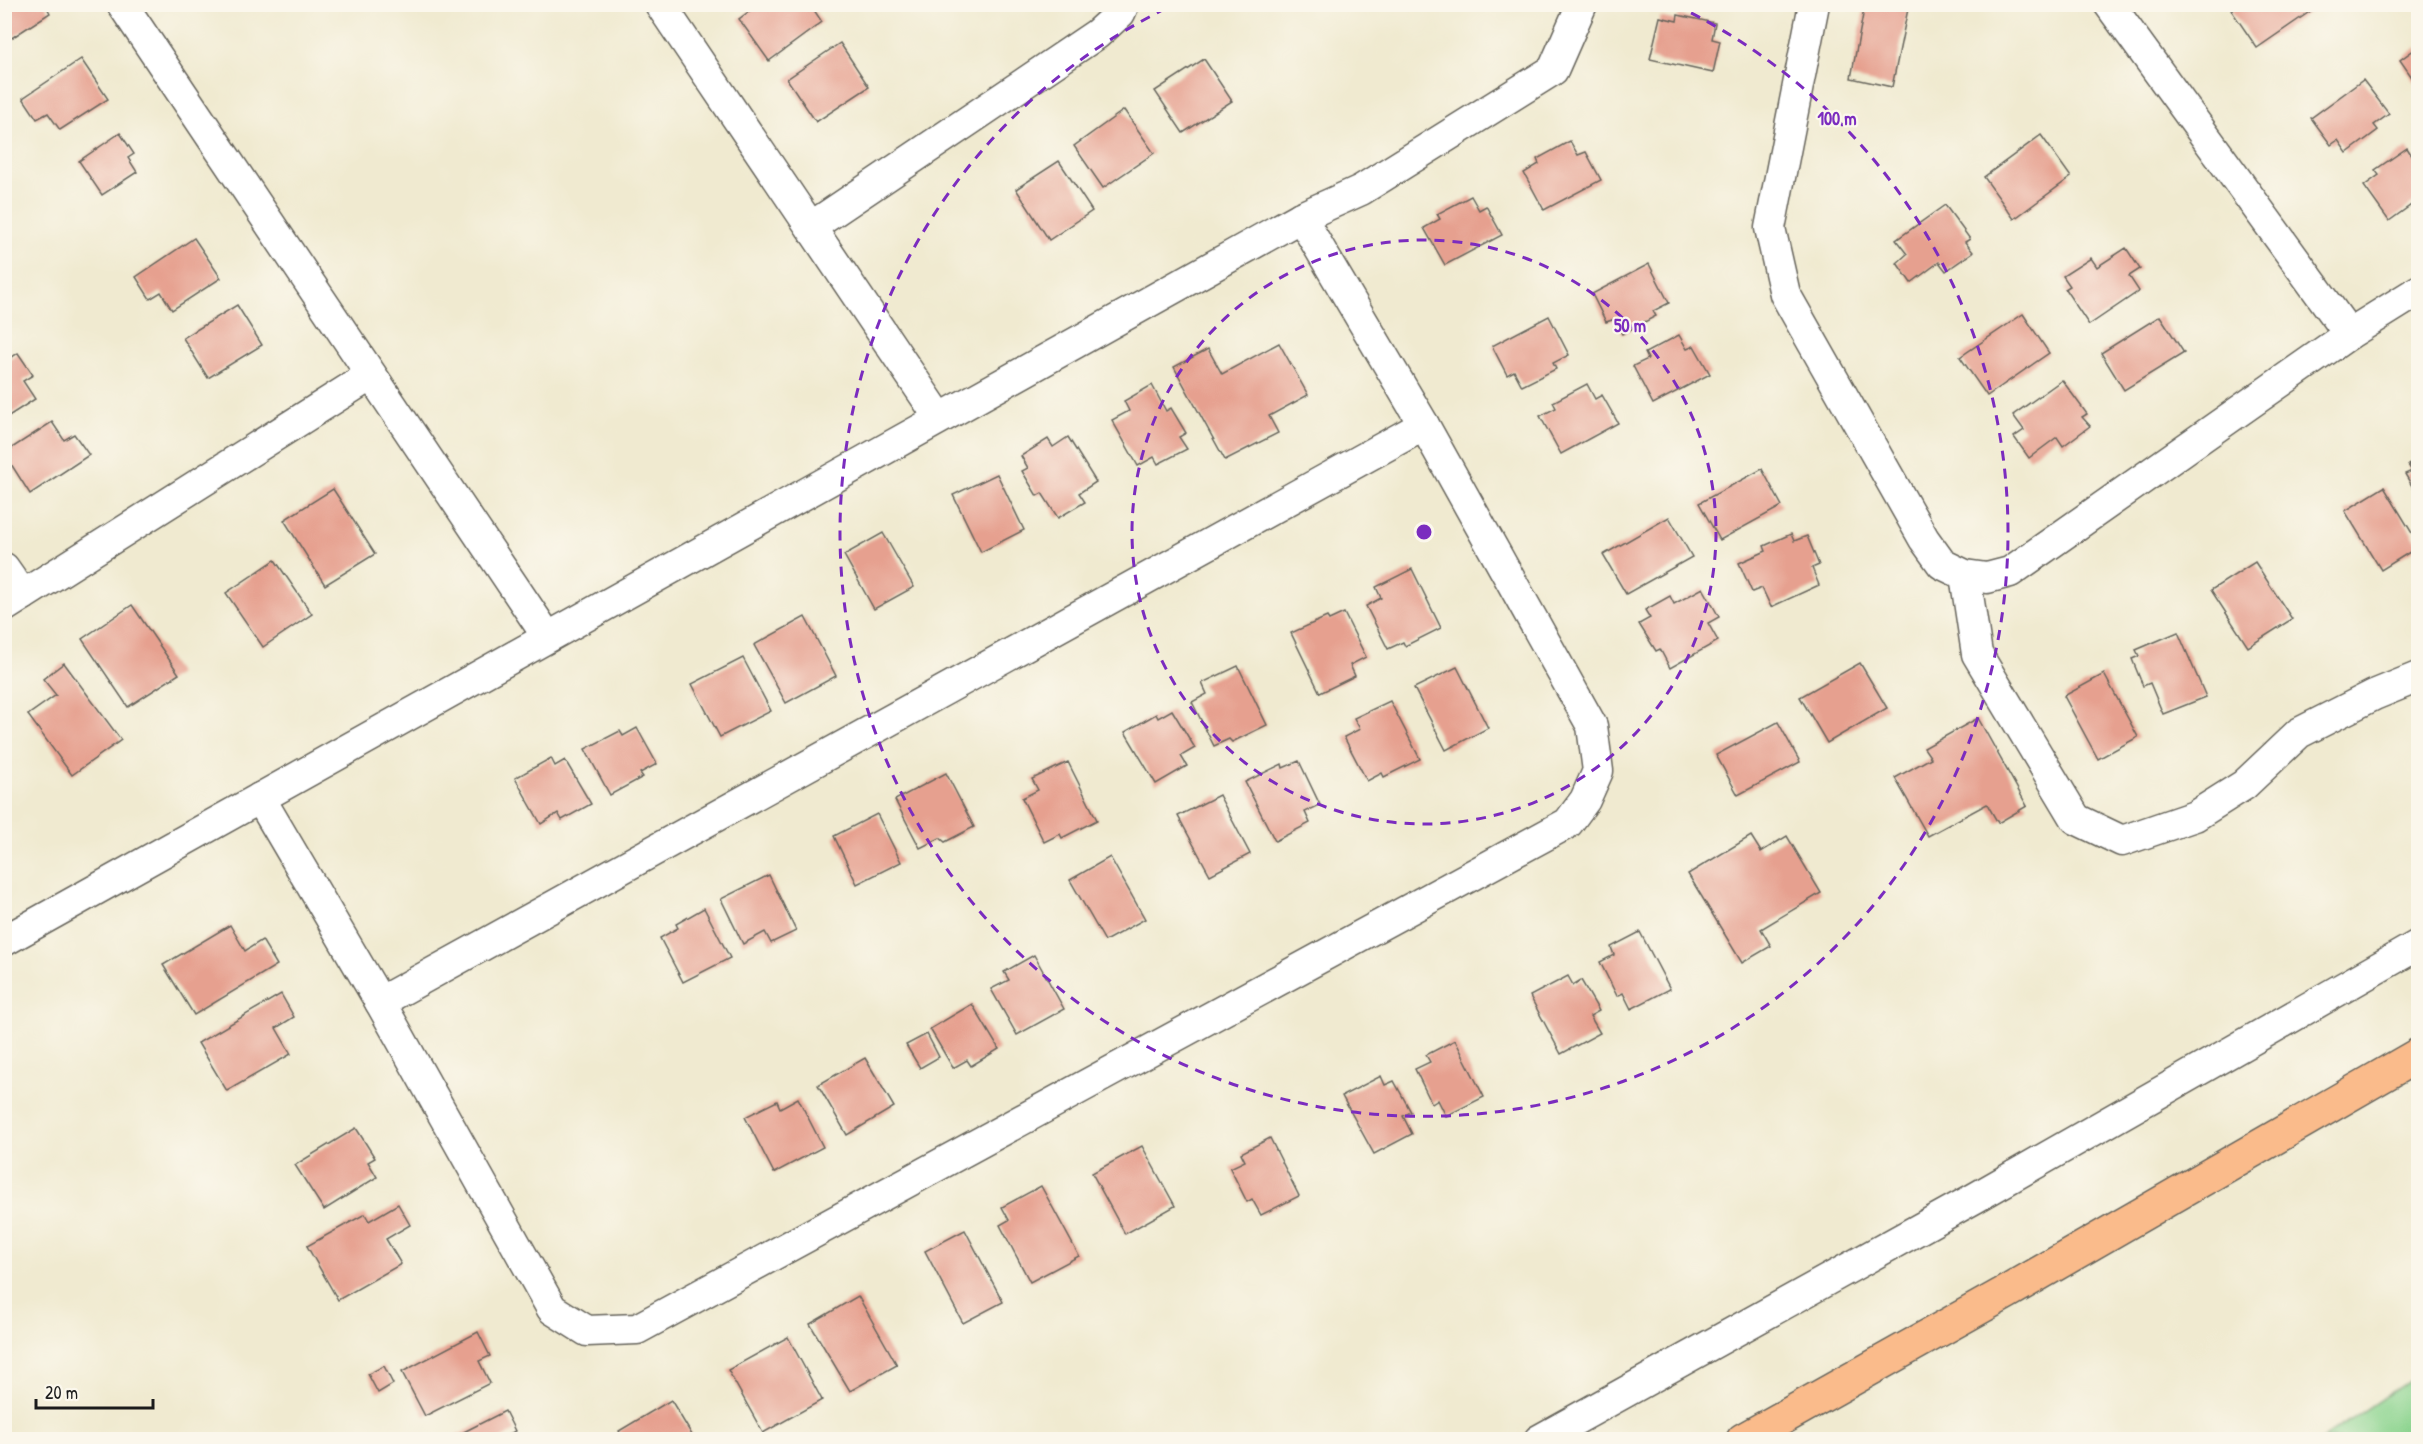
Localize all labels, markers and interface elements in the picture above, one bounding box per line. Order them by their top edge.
text: 100 m [1817,106,1857,131]
text: 50 m [1614,313,1646,338]
centre of rings [1414,522,1434,542]
scale bar [36,1372,153,1410]
text: 20 m [45,1380,78,1405]

